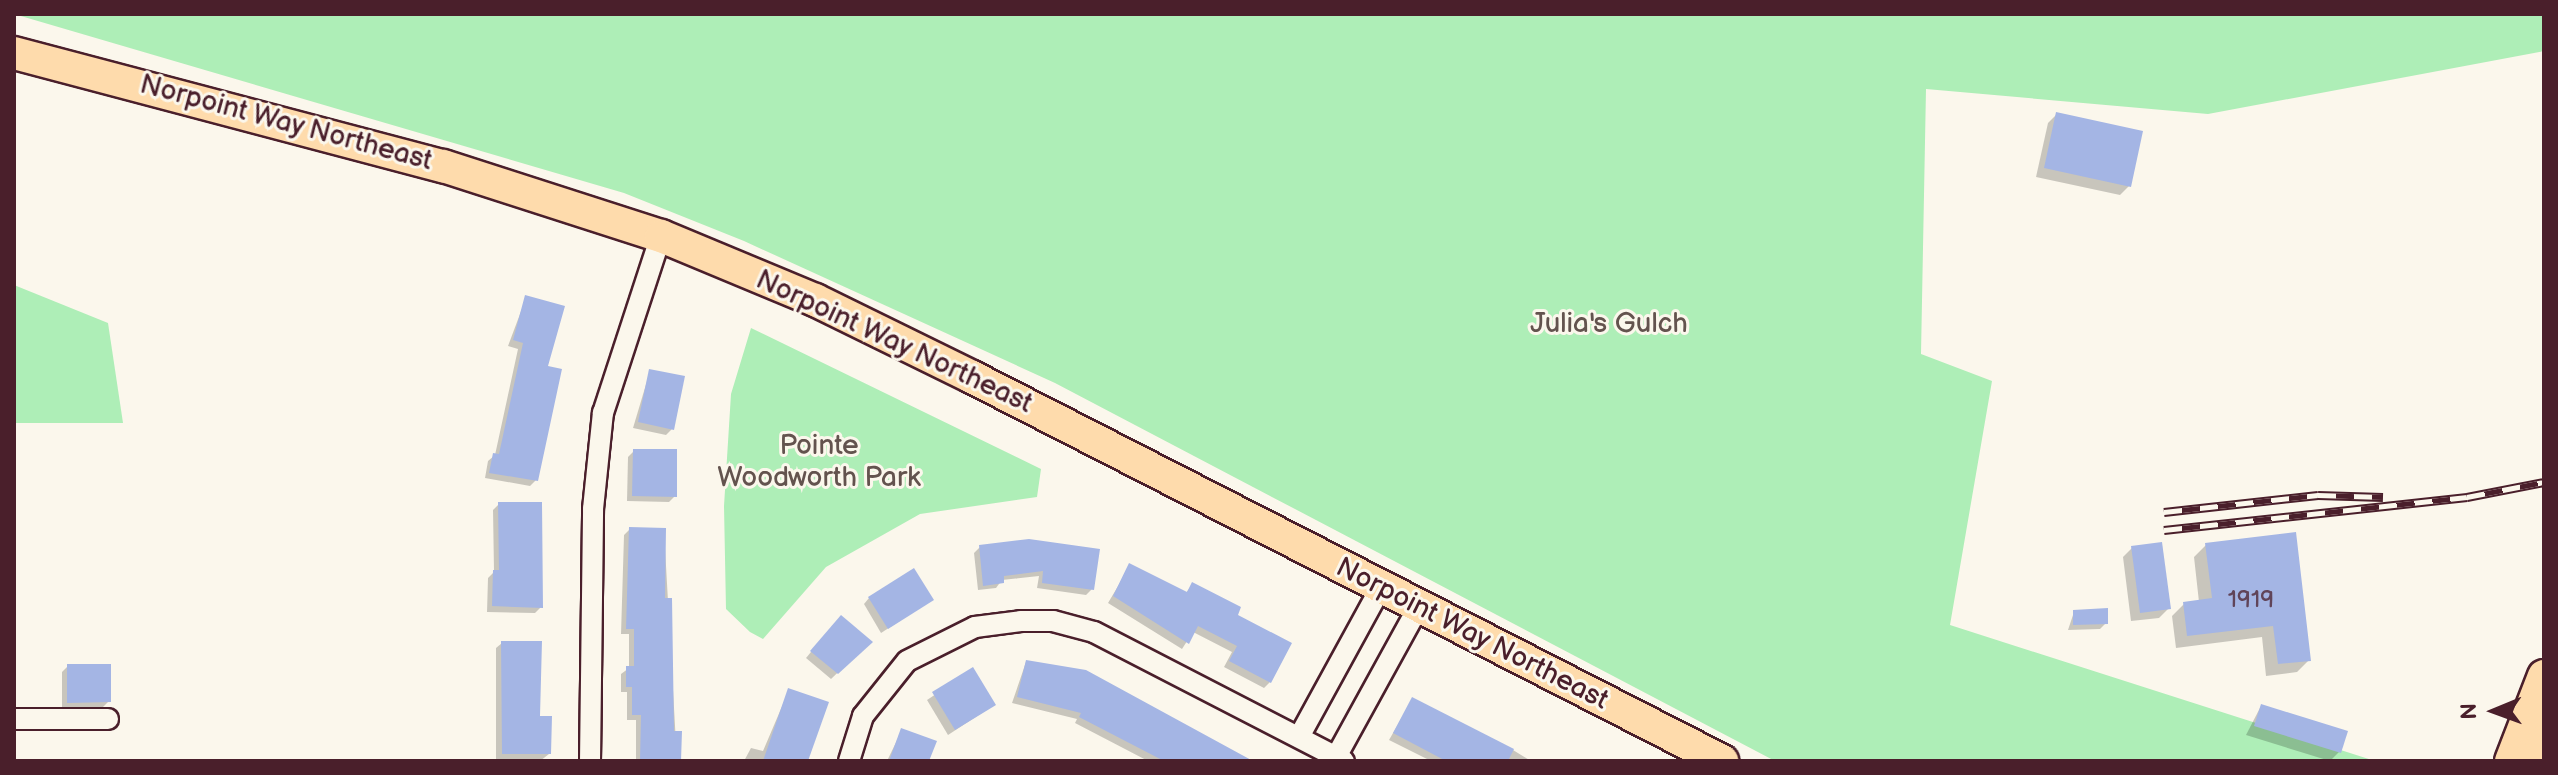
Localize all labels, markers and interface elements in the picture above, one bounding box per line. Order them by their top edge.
street label: Norpoint Way Northeast [135,67,437,179]
street label: Norpoint Way Northeast [749,263,1039,421]
park label: Julia's Gulch [1530,307,1688,341]
park label: Pointe Woodworth Park [717,429,921,495]
street label: Norpoint Way Northeast [1329,550,1615,718]
house number: 1919 [2228,586,2274,614]
north arrow [2454,671,2534,751]
text: N [2456,703,2483,720]

